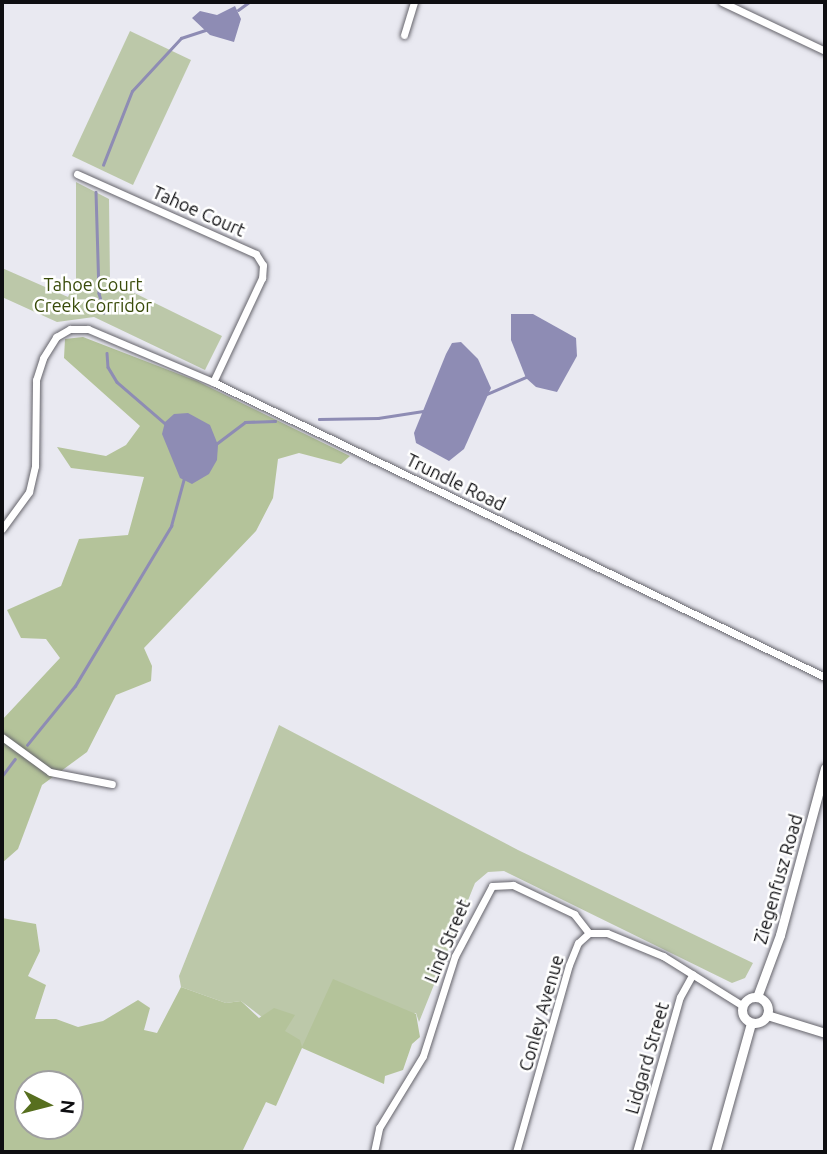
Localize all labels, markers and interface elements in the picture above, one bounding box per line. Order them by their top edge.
street label: Tahoe Court [149,181,249,241]
park label: Tahoe Court Creek Corridor [34,274,152,316]
street label: Trundle Road [403,449,509,515]
street label: Ziegenfusz Road [749,812,807,946]
street label: Lind Street [420,896,474,986]
street label: Conley Avenue [514,952,568,1074]
street label: Lidgard Street [621,1000,673,1116]
north arrow [14,1070,84,1140]
text: N [56,1099,80,1115]

